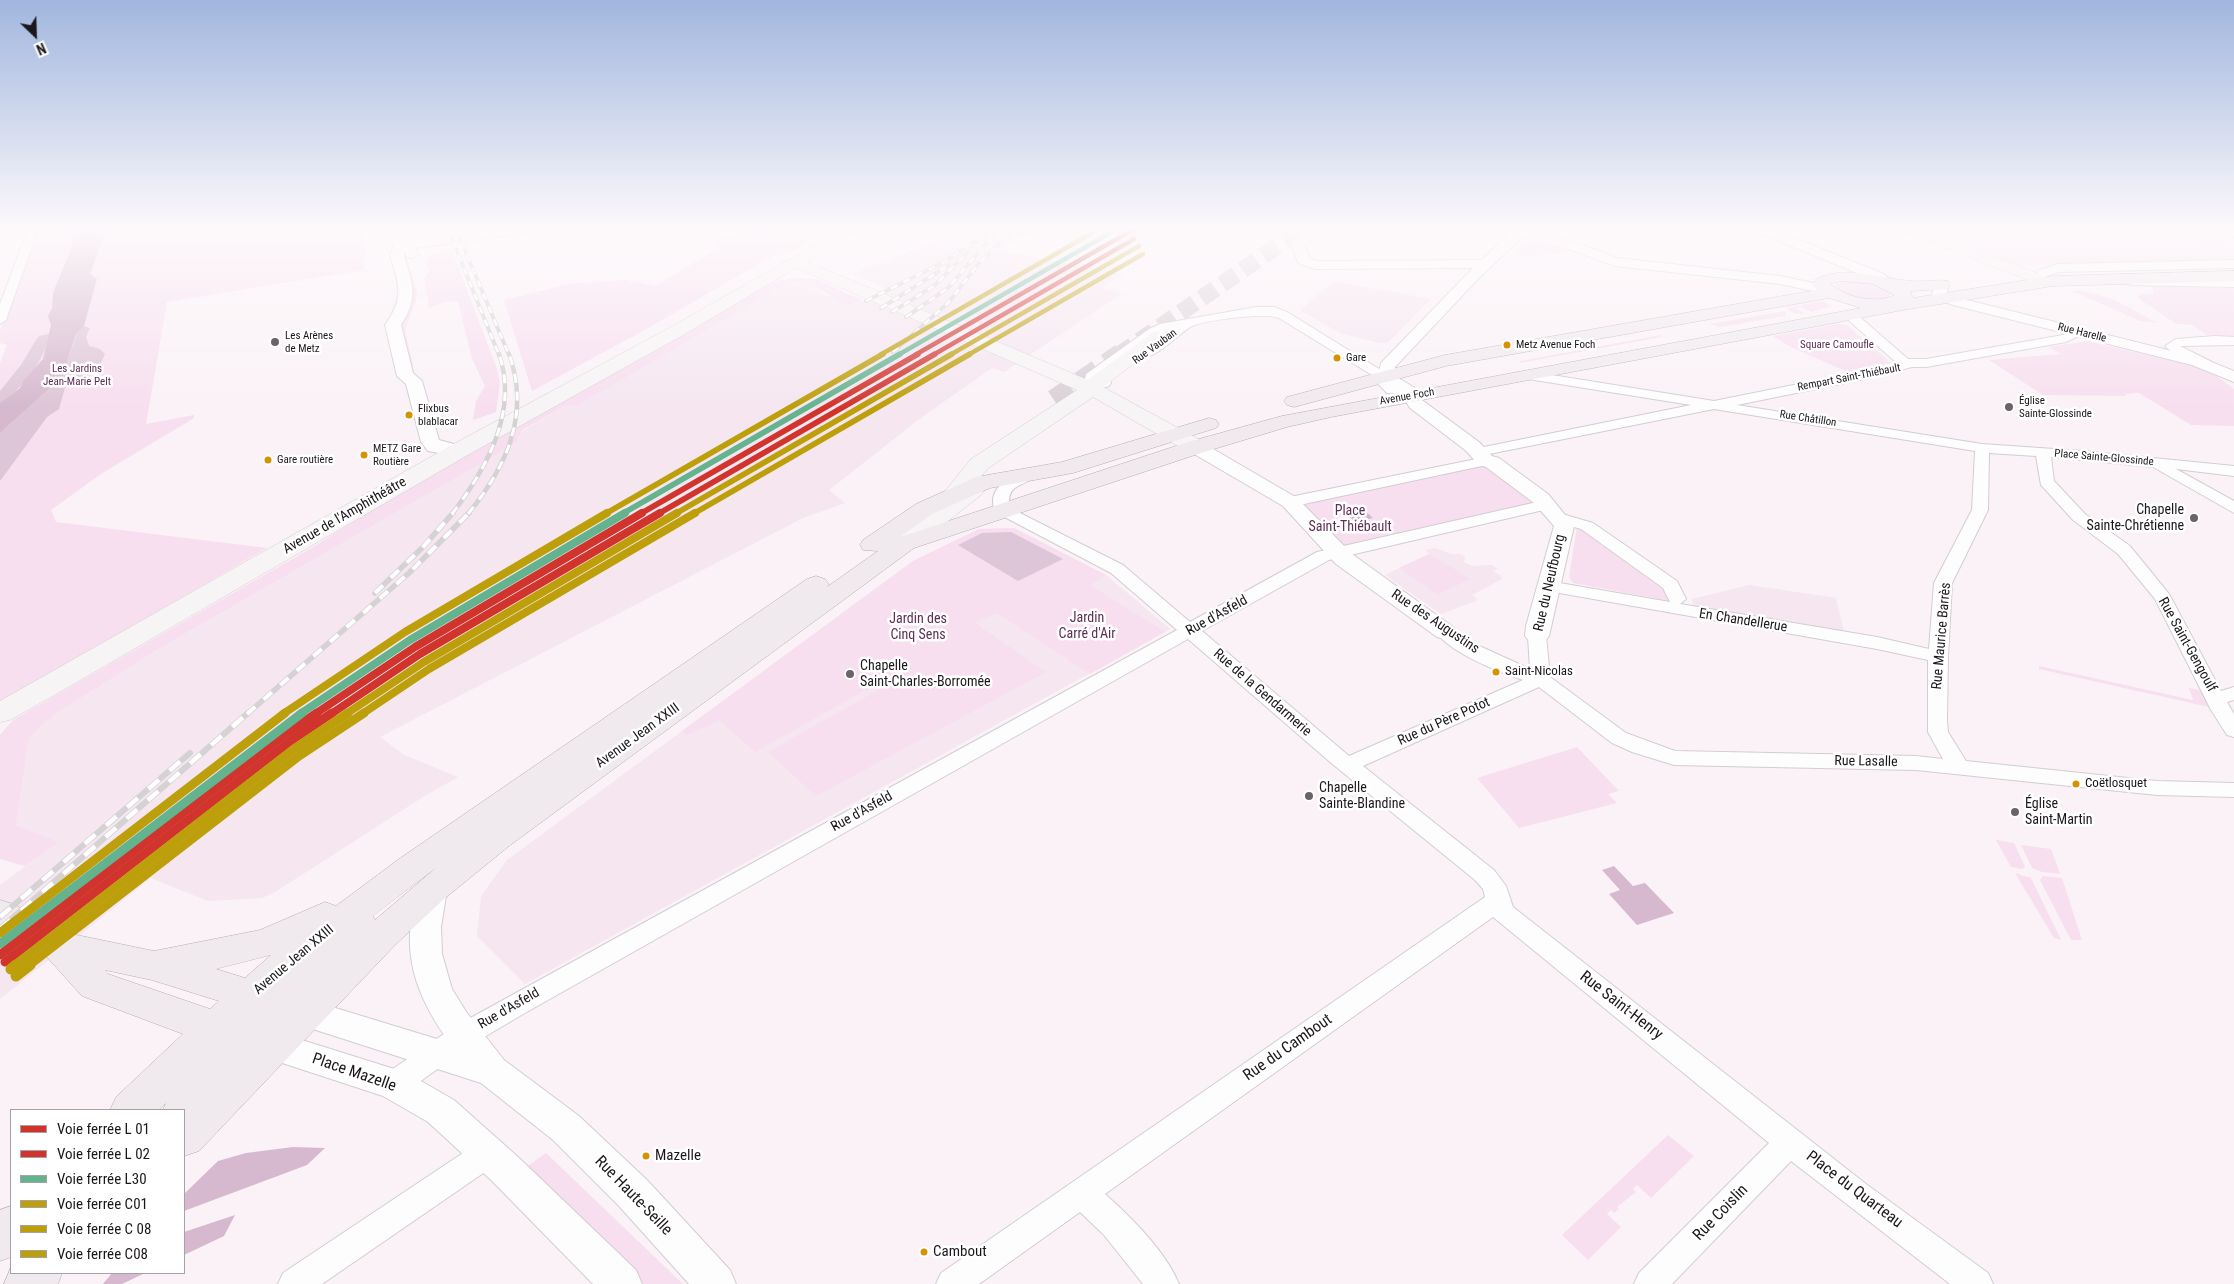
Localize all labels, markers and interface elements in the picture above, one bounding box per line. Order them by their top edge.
north arrow [10,10,60,60]
text: N [34,40,48,58]
street label: Rue Harelle [2056,321,2108,345]
street label: Rue Vauban [1130,327,1180,367]
place label: Les Arènes de Metz [285,329,333,355]
marker: Les Arènes de Metz [269,336,281,348]
place label: Metz Avenue Foch [1516,338,1595,352]
park label: Square Camoufle [1800,338,1874,352]
marker: Metz Avenue Foch [1502,340,1512,350]
place label: Gare [1346,351,1366,365]
marker: Gare [1332,353,1342,363]
park label: Les Jardins Jean-Marie Pelt [43,362,111,388]
street label: Rempart Saint-Thiébault [1796,362,1902,394]
street label: Avenue Foch [1379,386,1435,408]
place label: Église Sainte-Glossinde [2019,394,2092,420]
marker: Église Sainte-Glossinde [2003,401,2015,413]
place label: Flixbus blablacar [418,402,458,428]
street label: Rue Châtillon [1779,408,1837,430]
marker: Flixbus blablacar [404,410,414,420]
place label: METZ Gare Routière [373,442,421,468]
street label: Place Sainte-Glossinde [2054,447,2154,469]
marker: METZ Gare Routière [359,450,369,460]
place label: Gare routière [277,453,333,467]
marker: Gare routière [263,455,273,465]
street label: Avenue de l'Amphithéâtre [280,474,410,558]
place label: Chapelle Sainte-Chrétienne [2086,502,2184,534]
park label: Place Saint-Thiébault [1308,503,1392,536]
marker: Chapelle Sainte-Chrétienne [2188,512,2200,524]
street label: Rue du Neufbourg [1531,533,1569,633]
street label: Rue Maurice Barrès [1929,582,1955,690]
street label: Rue des Augustins [1388,586,1482,658]
street label: Rue d'Asfeld [1183,592,1251,640]
street label: Rue Saint-Gengoulf [2154,595,2220,695]
street label: En Chandellerue [1698,606,1788,636]
park label: Jardin Carré d'Air [1059,610,1115,642]
park label: Jardin des Cinq Sens [889,611,947,644]
street label: Rue de la Gendarmerie [1210,646,1314,740]
place label: Chapelle Saint-Charles-Borromée [860,658,991,690]
place label: Saint-Nicolas [1505,664,1573,680]
marker: Saint-Nicolas [1491,667,1501,677]
marker: Chapelle Saint-Charles-Borromée [844,668,856,680]
street label: Rue du Père Potot [1395,694,1493,750]
street label: Avenue Jean XXIII [593,700,683,772]
street label: Rue Lasalle [1834,753,1898,771]
place label: Coëtlosquet [2085,776,2147,792]
marker: Coëtlosquet [2071,779,2081,789]
place label: Chapelle Sainte-Blandine [1319,780,1405,812]
street label: Rue d'Asfeld [828,788,896,836]
marker: Chapelle Sainte-Blandine [1303,790,1315,802]
place label: Église Saint-Martin [2025,796,2093,829]
marker: Église Saint-Martin [2009,806,2021,818]
street label: Avenue Jean XXIII [250,922,338,998]
street label: Rue Saint-Henry [1576,968,1666,1044]
street label: Rue d'Asfeld [475,985,543,1033]
street label: Rue du Cambout [1240,1010,1336,1086]
street label: Place Mazelle [309,1050,399,1096]
legend [10,1109,185,1274]
text: Voie ferrée L 01 [57,1120,150,1138]
text: Voie ferrée L 02 [57,1145,150,1163]
place label: Mazelle [655,1147,701,1165]
street label: Place du Quarteau [1802,1147,1906,1233]
marker: Mazelle [641,1151,651,1161]
street label: Rue Haute-Seille [590,1152,676,1240]
text: Voie ferrée L30 [57,1170,147,1188]
street label: Rue Coislin [1690,1181,1752,1245]
text: Voie ferrée C01 [57,1195,148,1213]
text: Voie ferrée C 08 [57,1220,151,1238]
place label: Cambout [933,1243,987,1261]
text: Voie ferrée C08 [57,1245,148,1263]
marker: Cambout [919,1247,929,1257]

